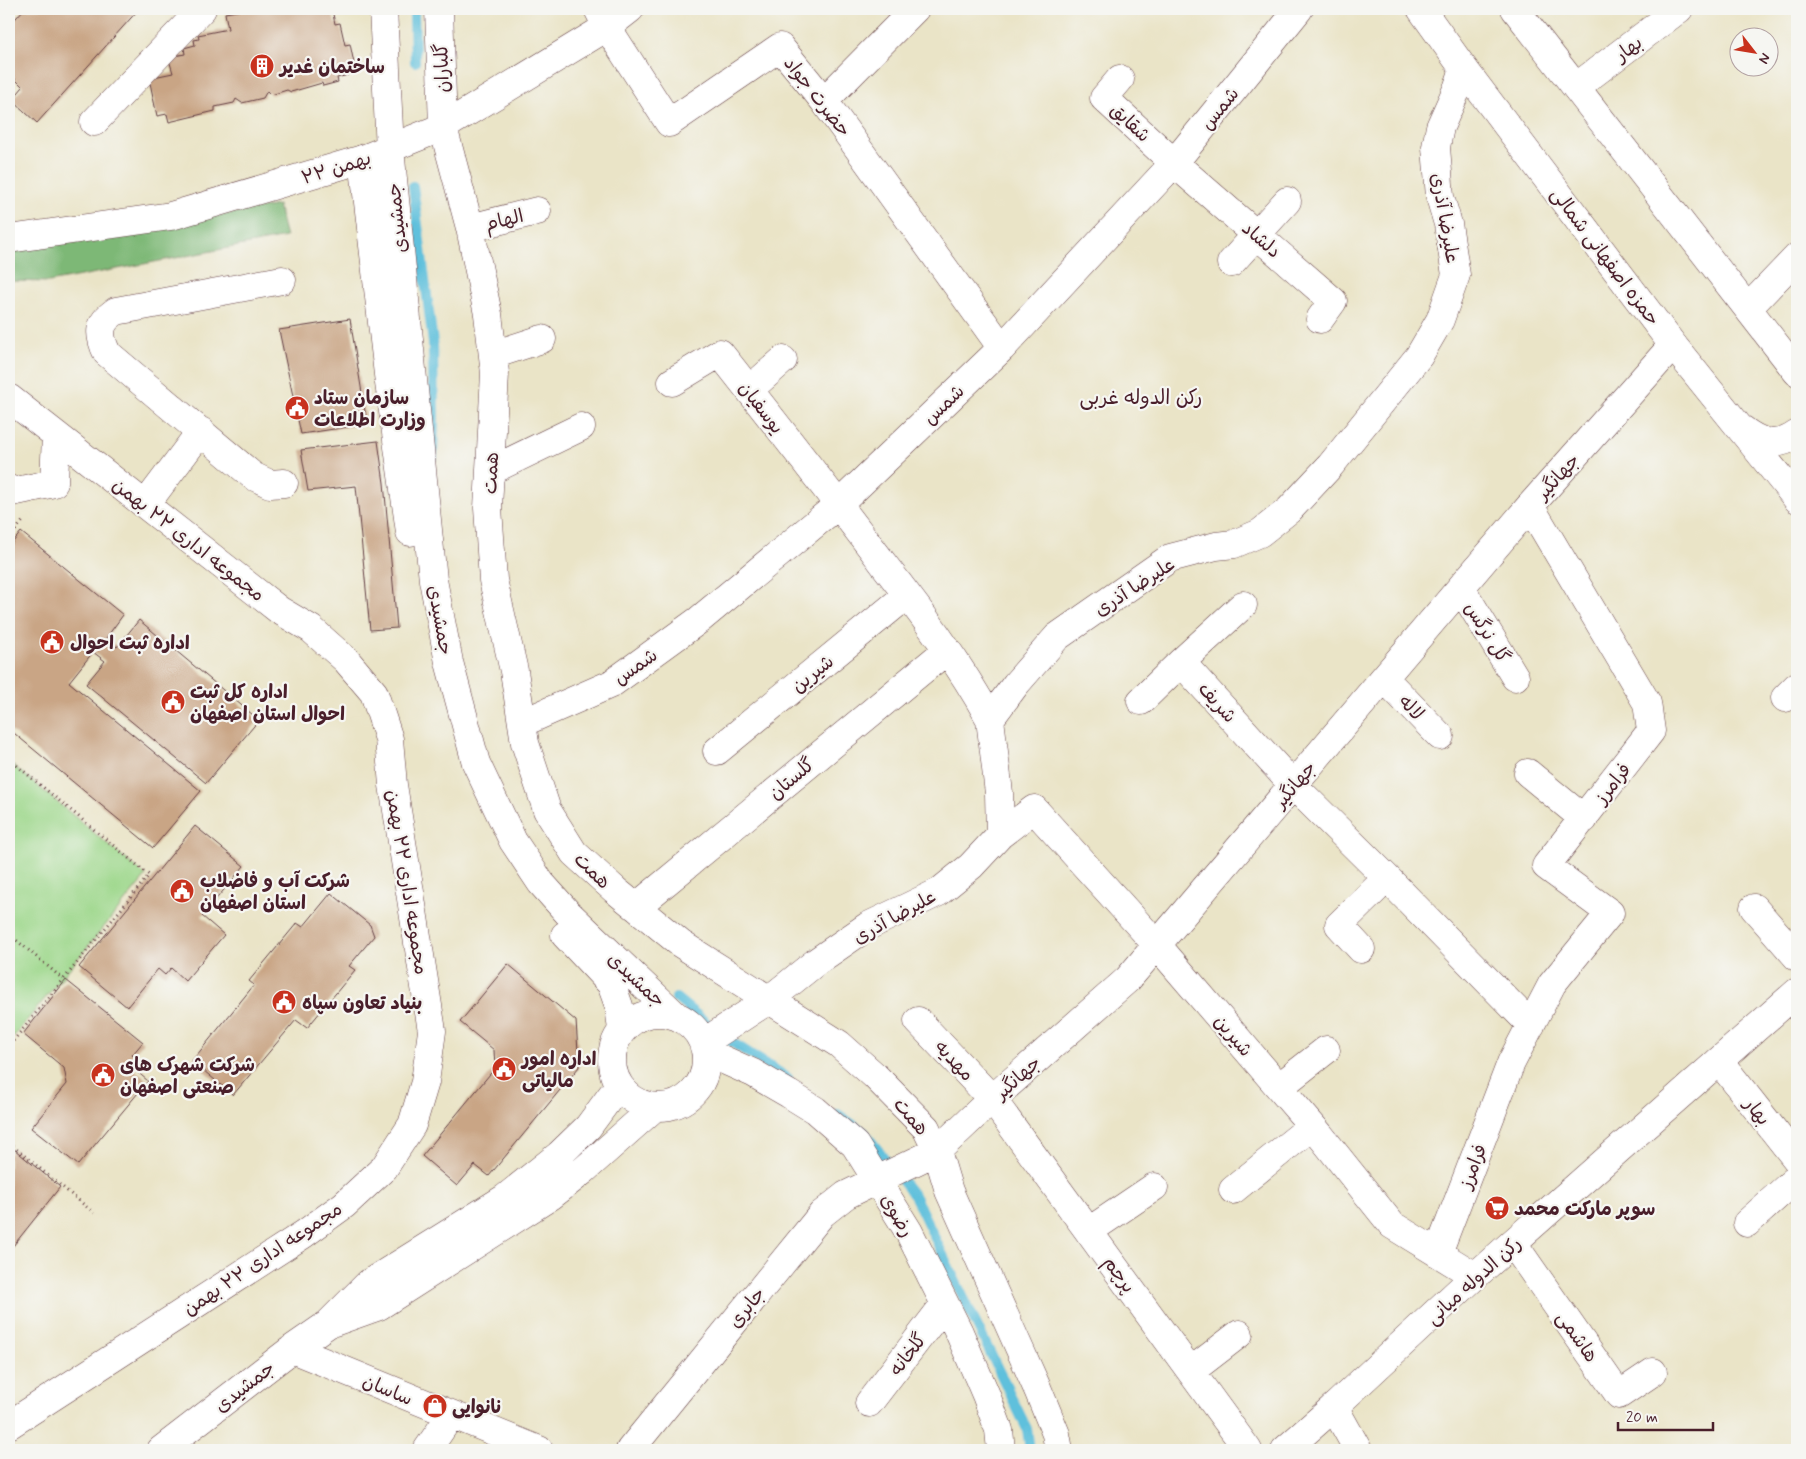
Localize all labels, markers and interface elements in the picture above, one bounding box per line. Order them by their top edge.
north arrow [1728,28,1778,78]
street label: بهار [1608,31,1648,69]
street label: گلباران [429,43,456,93]
text: N [1754,50,1774,67]
street label: حضرت جواد [778,52,856,142]
building icon: ساختمان غدیر [249,53,275,79]
place label: ساختمان غدیر [278,55,385,80]
street label: شمس [1195,82,1245,136]
street label: شقایق [1104,98,1156,148]
street label: ۲۲ بهمن [298,146,374,191]
street label: علیرضا آذری [1424,171,1465,265]
street label: جمشیدی [381,182,414,254]
street label: حمزه اصفهانی شمالی [1545,183,1665,331]
street label: الهام [482,204,527,238]
street label: دلشاد [1236,216,1286,264]
street label: یوسفیان [732,377,789,439]
street label: شمس [918,379,970,431]
district label: رکن الدوله غربی [1080,385,1202,412]
place label: سازمان ستاد وزارت اطلاعات [314,386,426,433]
public building icon: سازمان ستاد وزارت اطلاعات [284,395,310,421]
street label: جهانگیر [1529,448,1586,507]
street label: همت [478,451,505,495]
street label: مجموعه اداری ۲۲ بهمن [107,473,269,608]
street label: علیرضا آذری [1090,552,1180,623]
street label: جمشیدی [421,583,458,657]
street label: گل نرگس [1458,597,1515,668]
public building icon: اداره ثبت احوال [39,629,65,655]
place label: اداره ثبت احوال [70,631,190,656]
street label: شمس [609,643,663,691]
street label: شیرین [787,649,839,699]
street label: شریف [1192,677,1242,729]
place label: اداره کل ثبت احوال استان اصفهان [190,680,345,727]
public building icon: اداره کل ثبت احوال استان اصفهان [160,689,186,715]
street label: لاله [1393,690,1429,726]
street label: گلستان [764,752,820,806]
street label: جهانگیر [1267,756,1322,815]
street label: فرامرز [1588,758,1637,811]
street label: مجموعه اداری ۲۲ بهمن [380,788,433,977]
street label: همت [568,847,616,895]
place label: شرکت آب و فاضلاب استان اصفهان [200,869,350,916]
public building icon: شرکت آب و فاضلاب استان اصفهان [169,878,195,904]
street label: علیرضا آذری [849,884,941,950]
street label: جمشیدی [602,947,670,1013]
public building icon: بنیاد تعاون سپاه [271,989,297,1015]
place label: بنیاد تعاون سپاه [302,991,422,1016]
street label: شیرین [1208,1010,1258,1062]
street label: مهدیه [929,1035,979,1087]
place label: اداره امور مالیاتی [520,1047,597,1094]
street label: جهانگیر [988,1051,1047,1107]
place label: شرکت شهرک های صنعتی اصفهان [120,1053,255,1100]
public building icon: اداره امور مالیاتی [491,1056,517,1082]
public building icon: شرکت شهرک های صنعتی اصفهان [90,1062,116,1088]
street label: بهار [1737,1091,1776,1131]
street label: همت [888,1093,934,1141]
street label: فرامرز [1453,1141,1493,1194]
street label: رضوی [874,1189,919,1242]
supermarket icon: سوپر مارکت محمد [1484,1195,1510,1221]
street label: مجموعه اداری ۲۲ بهمن [178,1197,347,1322]
place label: سوپر مارکت محمد [1514,1197,1655,1222]
street label: رکن الدوله میانی [1421,1232,1527,1331]
street label: پرچم [1096,1251,1141,1299]
street label: جابری [723,1282,771,1334]
street label: هاشمی [1550,1306,1603,1367]
street label: گلخانه [884,1328,933,1381]
street label: جمشیدی [210,1356,280,1419]
street label: ساسان [359,1369,416,1412]
shop icon: نانوایی [422,1393,448,1419]
place label: نانوایی [452,1395,503,1420]
scale bar [1618,1399,1714,1431]
text: 20 m [1626,1408,1658,1428]

